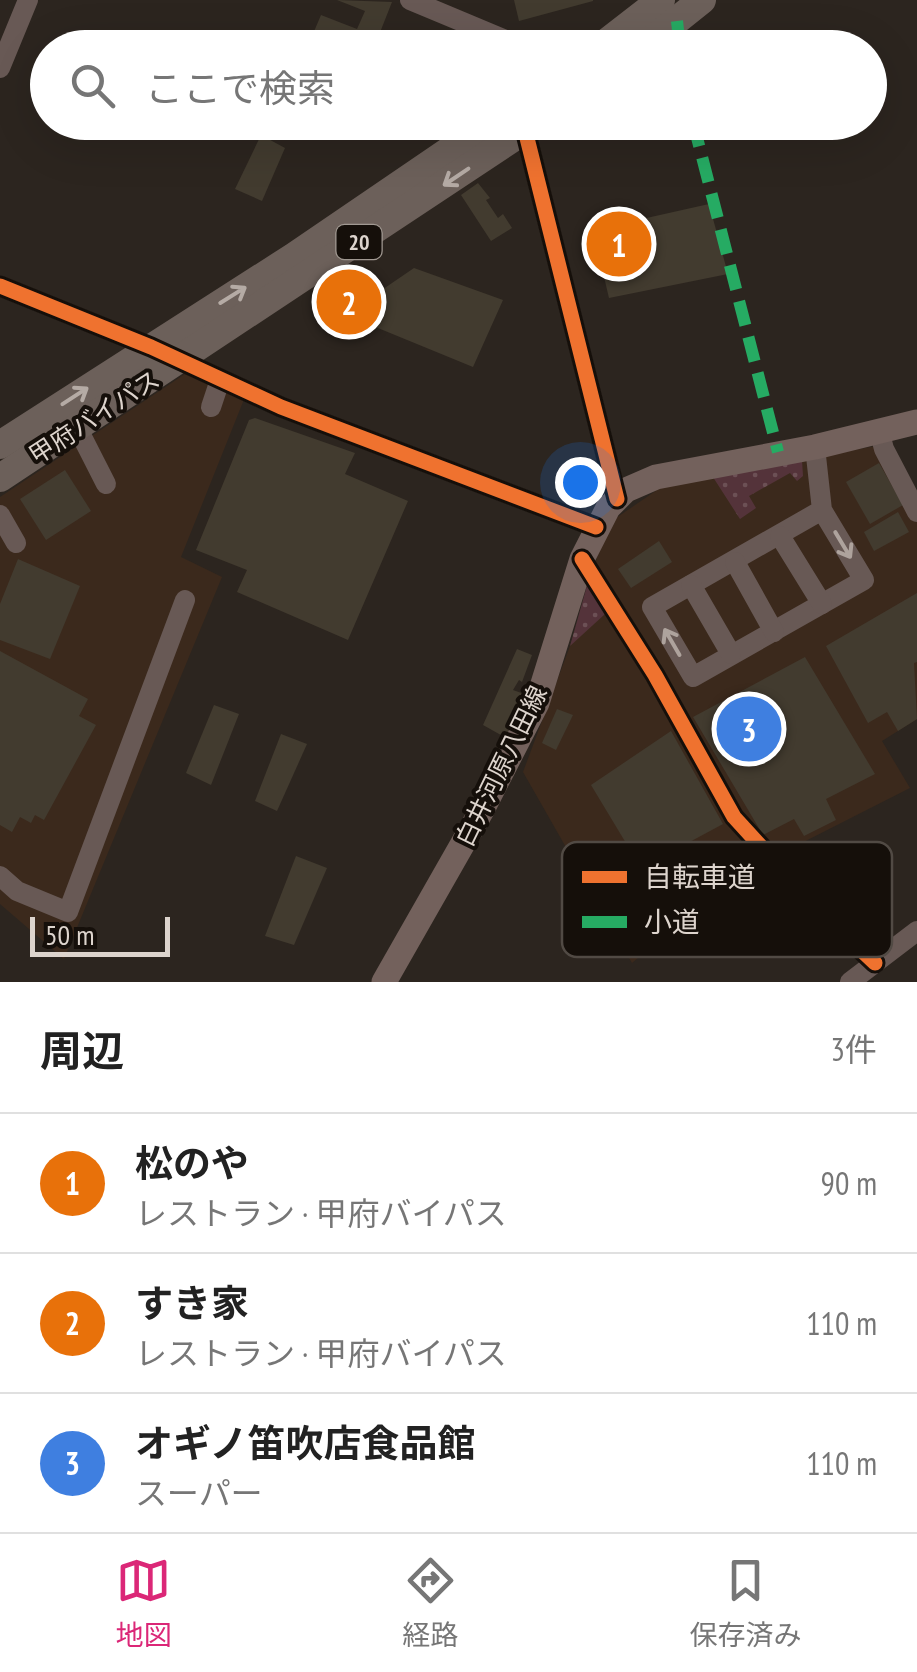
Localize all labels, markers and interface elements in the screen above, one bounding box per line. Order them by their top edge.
search box [30,30,887,140]
icon: search [65,58,120,113]
text: ここで検索 [145,63,335,112]
one-way arrow [443,167,471,188]
pin: 1 [586,206,652,282]
road number: 20 [336,225,382,259]
pin: 2 [316,264,382,340]
one-way arrow [219,285,247,306]
street label: 甲府バイパス [23,363,165,471]
one-way arrow [61,386,89,407]
your location [555,457,606,508]
one-way arrow [833,530,853,559]
one-way arrow [662,628,682,657]
street label: 白井河原八田線 [448,680,554,852]
pin: 3 [716,692,782,766]
legend [562,842,892,957]
text: 自転車道 [644,858,756,895]
text: 小道 [644,903,700,940]
scale bar [30,912,170,956]
text: 50 m [45,916,94,953]
text: 周辺 [40,1023,124,1078]
text: 3件 [831,1028,877,1070]
text: 松のや [135,1138,249,1187]
text: 1 [65,1162,80,1204]
text: 90 m [821,1162,877,1204]
text: レストラン · 甲府バイパス [135,1192,507,1234]
text: すき家 [135,1278,249,1327]
text: 2 [65,1302,80,1344]
text: 110 m [806,1302,877,1344]
text: レストラン · 甲府バイパス [135,1332,507,1374]
text: オギノ笛吹店食品館 [135,1418,475,1467]
text: 3 [65,1442,80,1484]
text: 110 m [806,1442,877,1484]
text: スーパー [135,1472,263,1514]
tab: 地図 [115,1553,172,1653]
tab: 経路 [402,1553,459,1653]
tab: 保存済み [689,1553,802,1653]

